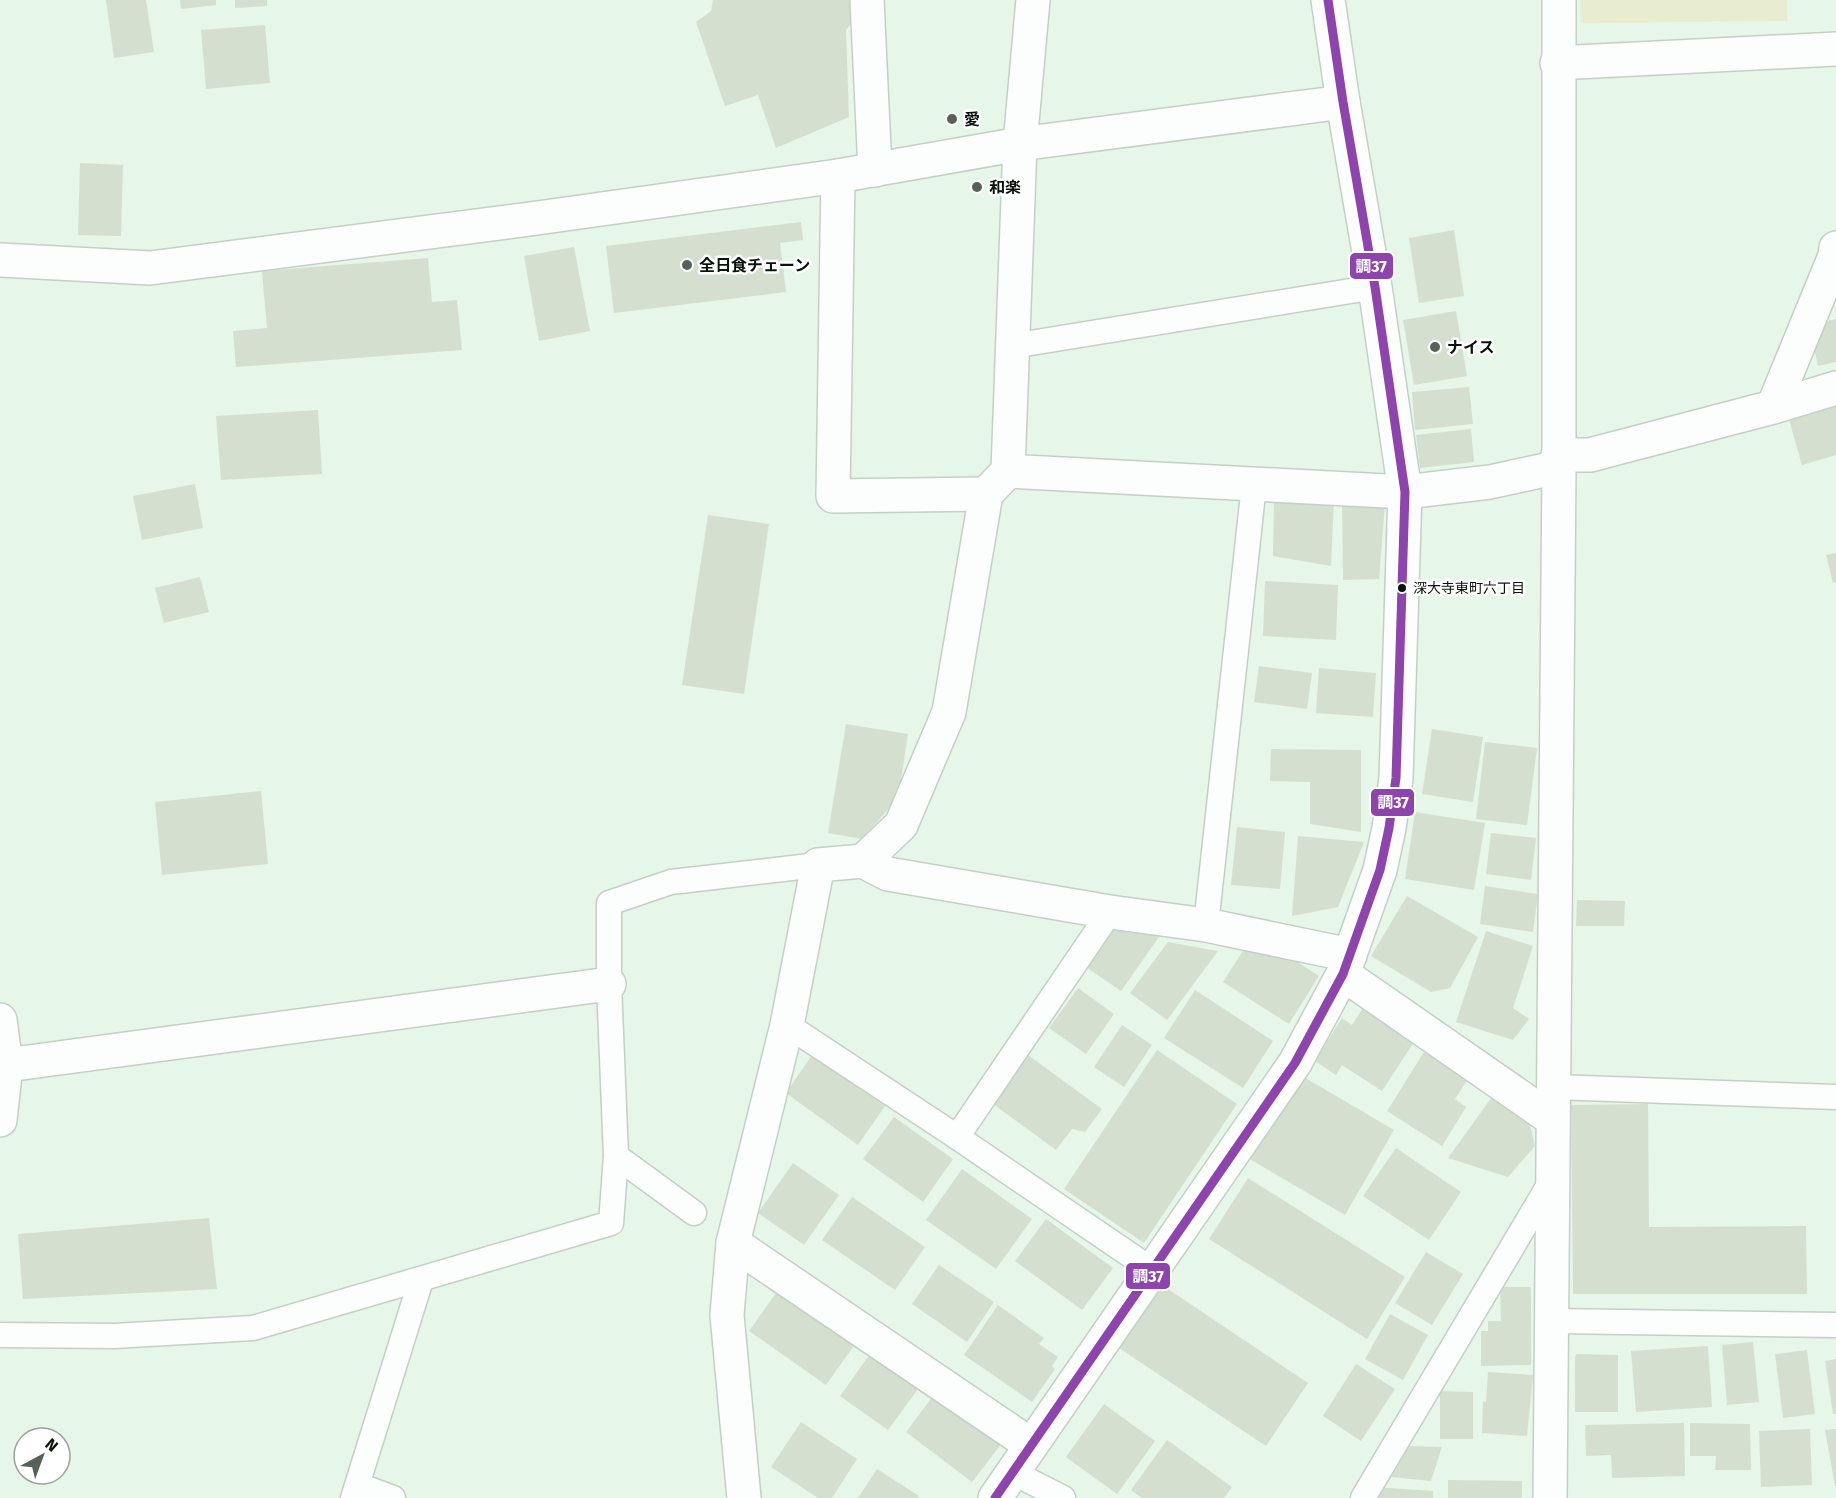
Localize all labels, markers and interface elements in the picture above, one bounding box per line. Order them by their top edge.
place label: 愛 [964,110,980,129]
marker: 愛 [945,112,959,126]
place label: 和楽 [989,178,1021,197]
marker: 和楽 [970,180,984,194]
line badge: 調37 [1349,252,1394,280]
place label: 全日食チェーン [699,256,810,275]
text: 調37 [1355,257,1387,276]
marker: 全日食チェーン [680,258,694,272]
place label: ナイス [1447,338,1495,357]
marker: ナイス [1428,340,1442,354]
place label: 深大寺東町六丁目 [1413,580,1525,597]
marker: 深大寺東町六丁目 [1396,582,1408,594]
line badge: 調37 [1370,788,1415,817]
text: 調37 [1377,793,1409,812]
line badge: 調37 [1125,1262,1171,1290]
text: 調37 [1132,1267,1164,1286]
north arrow [12,1426,72,1486]
text: N [41,1434,62,1456]

